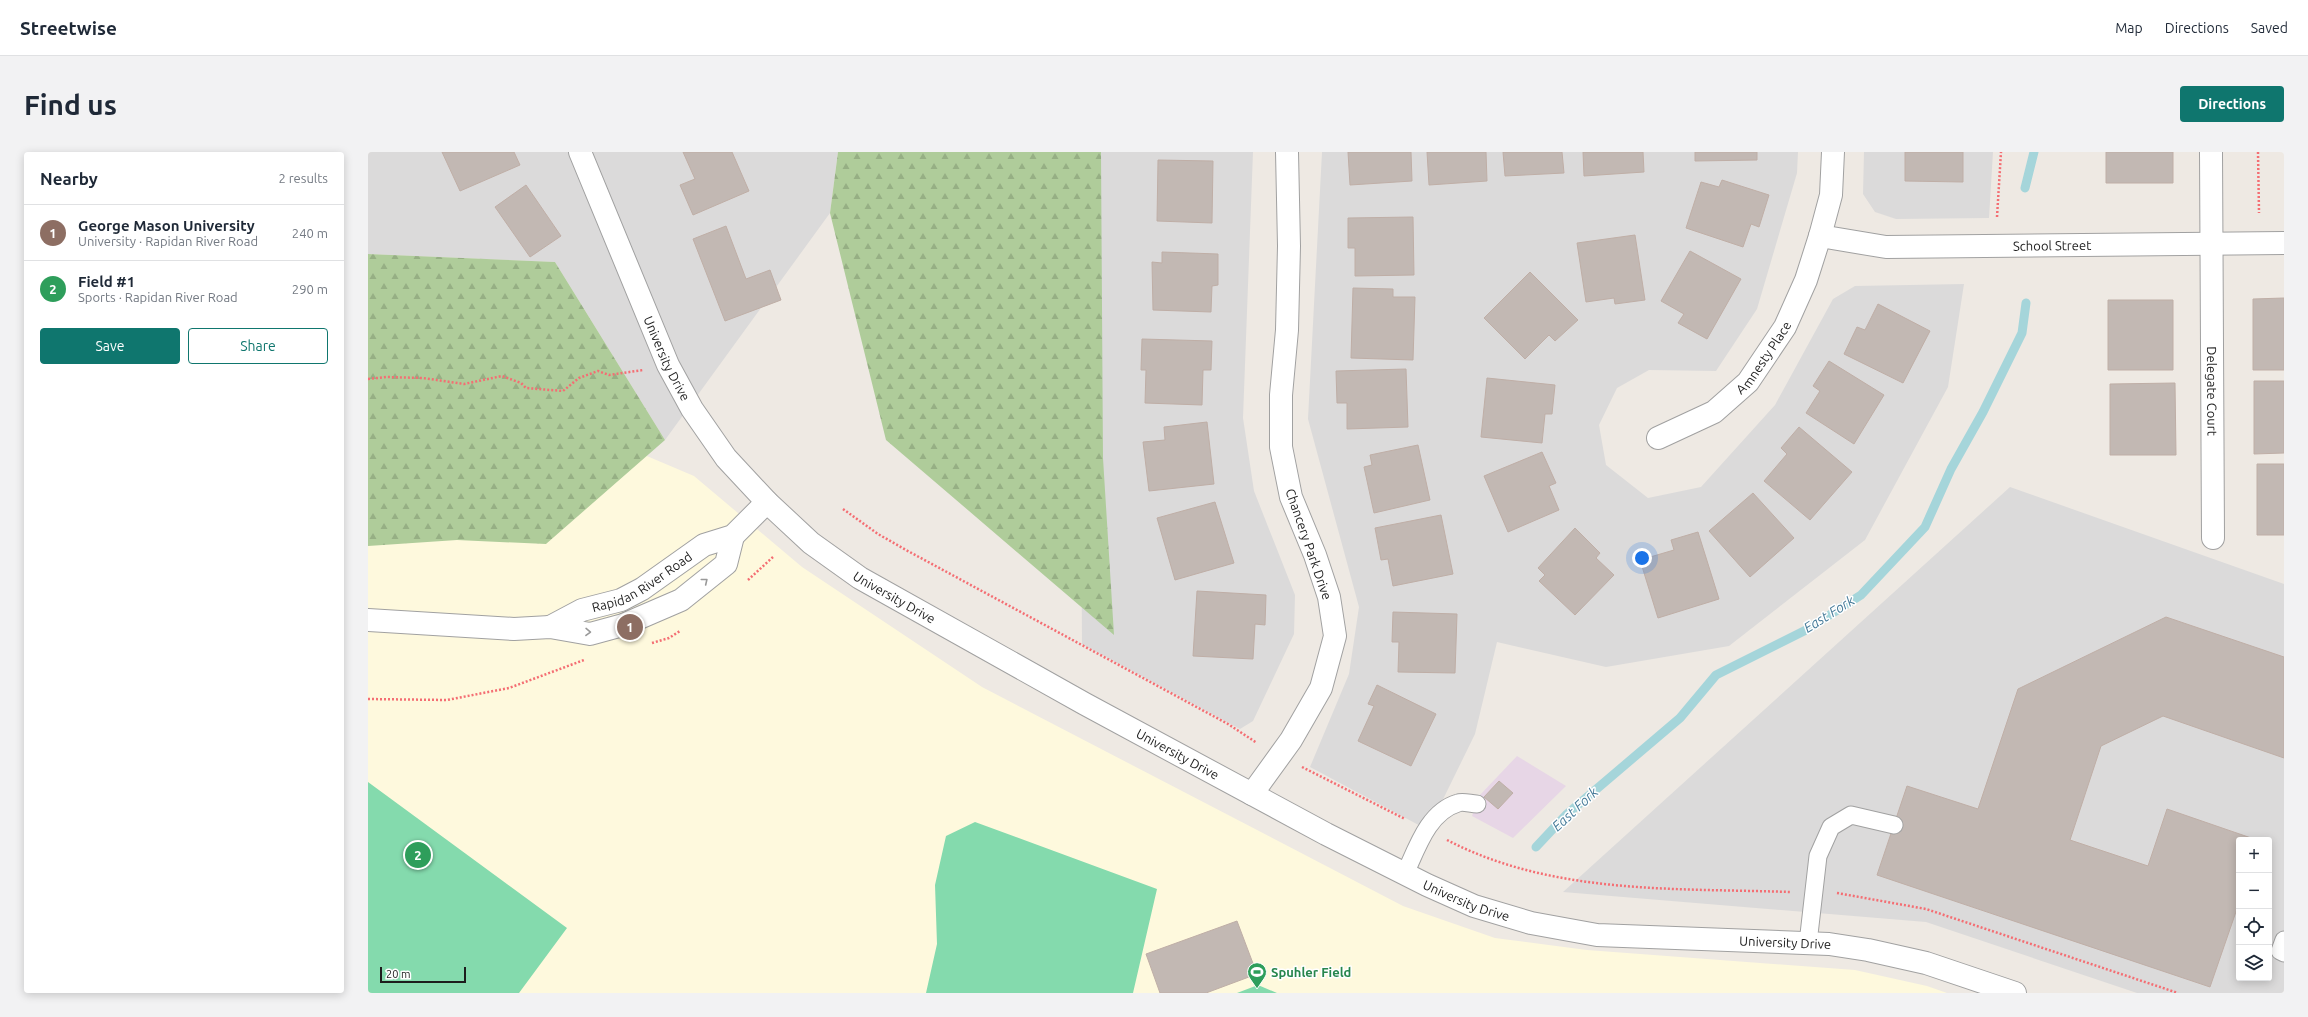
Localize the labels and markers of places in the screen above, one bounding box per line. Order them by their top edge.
pin: 1 [617,612,643,642]
pin: 2 [405,840,431,870]
sports icon: Spuhler Field [1246,961,1268,989]
place label: Spuhler Field [1271,965,1351,979]

